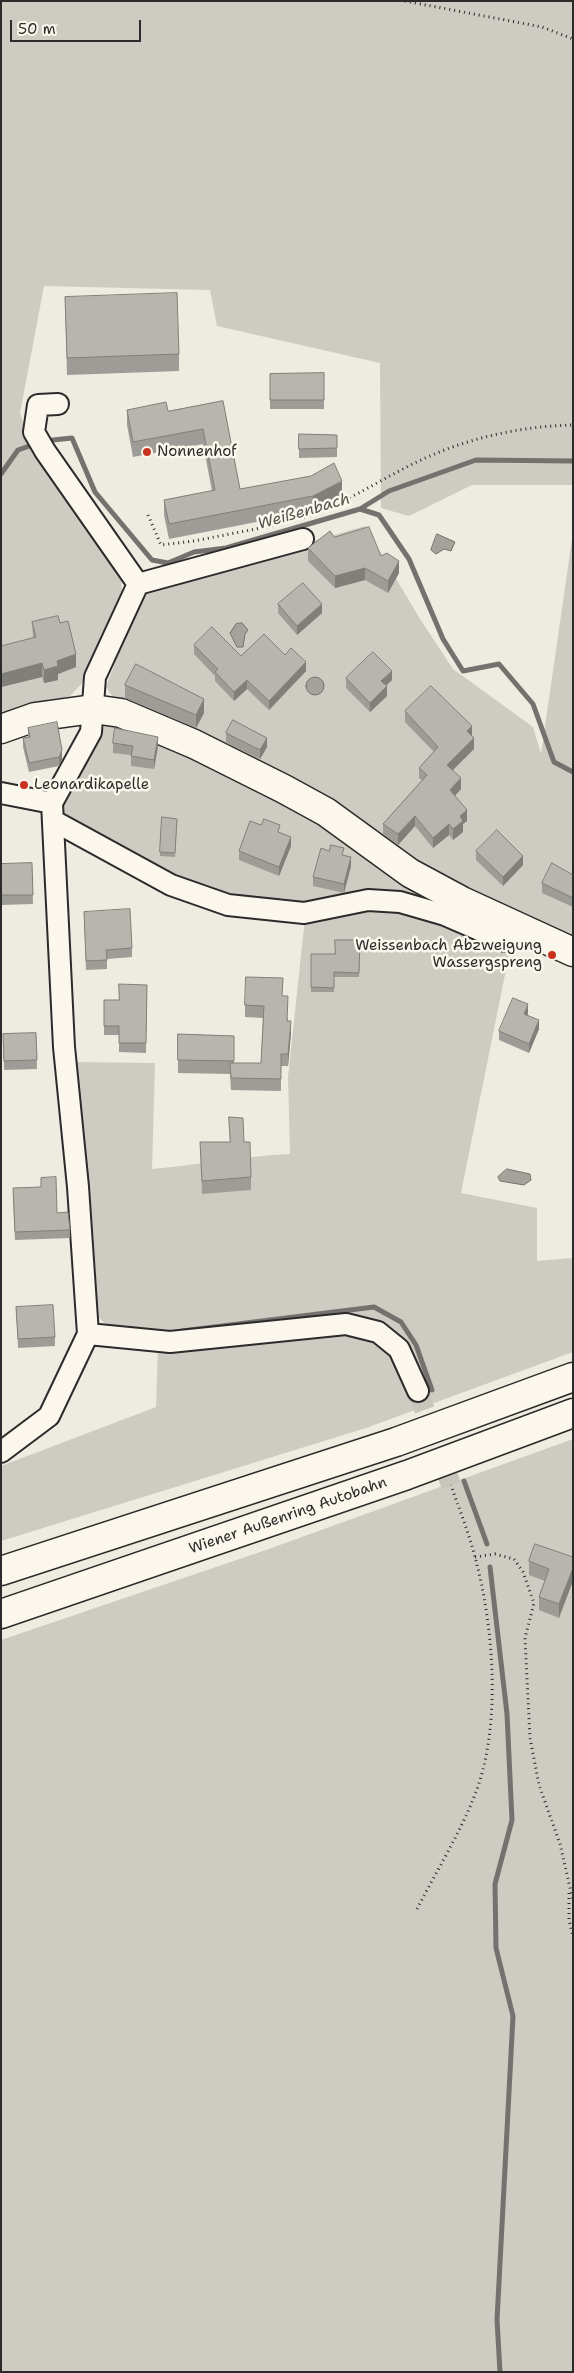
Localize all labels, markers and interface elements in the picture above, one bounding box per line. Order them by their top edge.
scale bar [12,10,144,42]
text: 50 m [18,19,56,39]
place label: Nonnenhof [157,443,237,461]
marker: Nonnenhof [141,446,153,458]
water label: Weißenbach [256,490,352,534]
place label: Leonardikapelle [34,776,149,794]
marker: Leonardikapelle [18,779,30,791]
place label: Weissenbach Abzweigung Wassergspreng [355,937,542,972]
marker: Weissenbach Abzweigung Wassergspreng [546,949,558,961]
street label: Wiener Außenring Autobahn [187,1474,389,1558]

